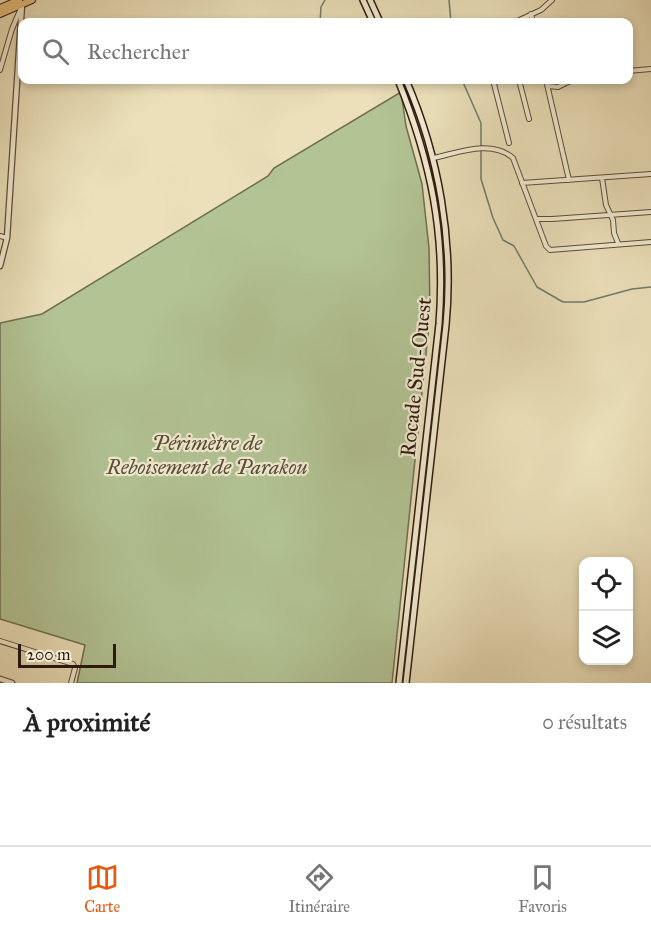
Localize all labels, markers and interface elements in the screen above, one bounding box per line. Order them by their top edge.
search box [18,18,633,84]
icon: search [39,35,72,68]
text: Rechercher [87,38,189,65]
street label: Rocade Sud-Ouest [395,295,437,458]
park label: Périmètre de Reboisement de Parakou [105,430,308,480]
map controls [579,557,633,665]
button: locate [579,557,633,611]
button: layers [579,611,633,665]
scale bar [18,641,116,668]
text: 200 m [27,645,70,664]
text: À proximité [24,706,150,738]
text: 0 résultats [542,710,627,734]
tab: Carte [84,861,120,916]
tab: Itinéraire [288,861,350,916]
tab: Favoris [518,861,567,916]

